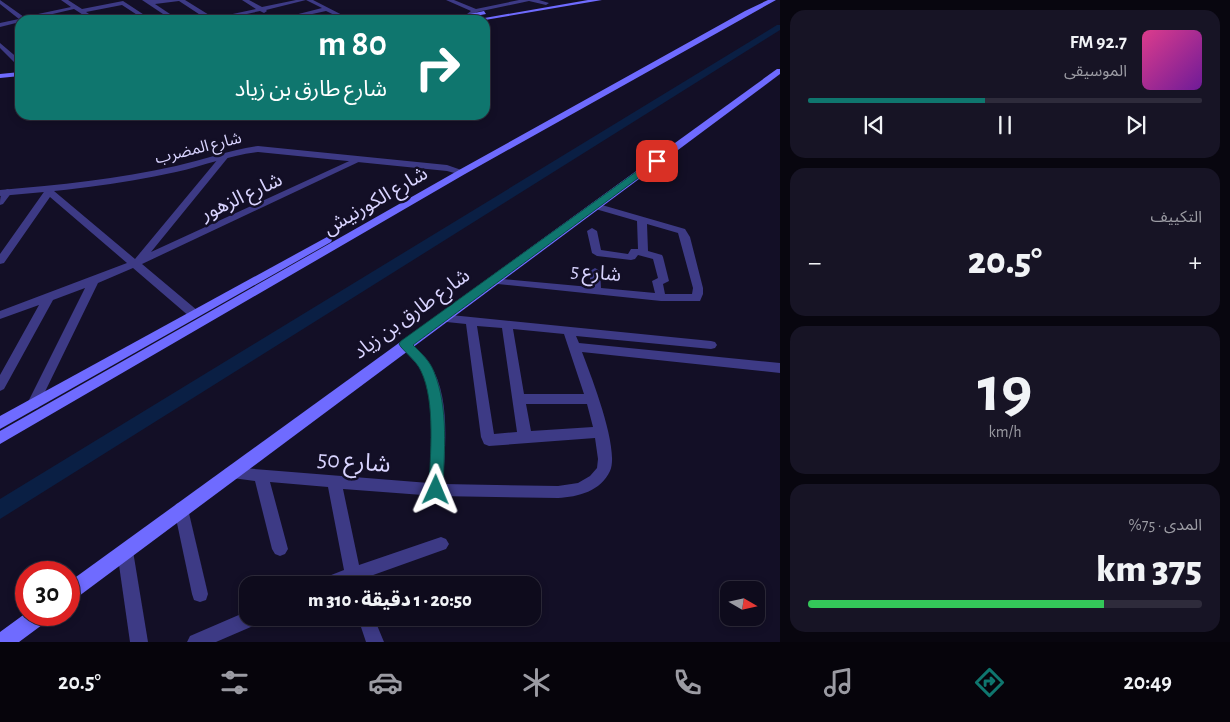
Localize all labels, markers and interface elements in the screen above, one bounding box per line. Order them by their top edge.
text: 80 m [318,27,387,62]
text: 92.7 FM [1070,33,1127,52]
icon: right [405,35,470,100]
text: الموسيقى [1064,63,1127,79]
text: شارع طارق بن زياد [235,78,387,100]
icon: previous [860,111,888,139]
icon: pause [991,111,1019,139]
icon: next [1122,111,1150,139]
street label: شارع المضرب [153,130,244,170]
pin [636,140,678,182]
icon: arrive [643,147,671,175]
street label: شارع الكورنيش [320,163,433,242]
street label: شارع الزهور [197,169,287,229]
text: التكييف [1150,209,1202,225]
text: 20.5° [968,243,1042,281]
text: − [808,249,821,277]
text: + [1189,249,1202,277]
street label: شارع 5 [569,261,622,289]
street label: شارع طارق بن زياد [350,265,476,366]
text: 19 [978,358,1032,423]
text: km/h [989,424,1022,440]
street label: شارع 50 [316,447,392,481]
position arrow [409,463,461,515]
text: المدى · 75% [1129,517,1202,533]
text: 375 km [1096,551,1202,589]
speed limit sign: 30 [15,561,80,626]
north arrow [720,581,765,626]
map controls [720,581,765,626]
text: 20:50 · 1 دقيقة · 310 m [308,591,472,610]
icon: filters [217,665,252,700]
icon: car [368,665,403,700]
icon: climate [519,665,554,700]
icon: phone [670,665,705,700]
icon: music [821,665,856,700]
icon: directions [972,665,1007,700]
text: 20.5° [58,671,101,693]
text: 20:49 [1123,671,1172,693]

